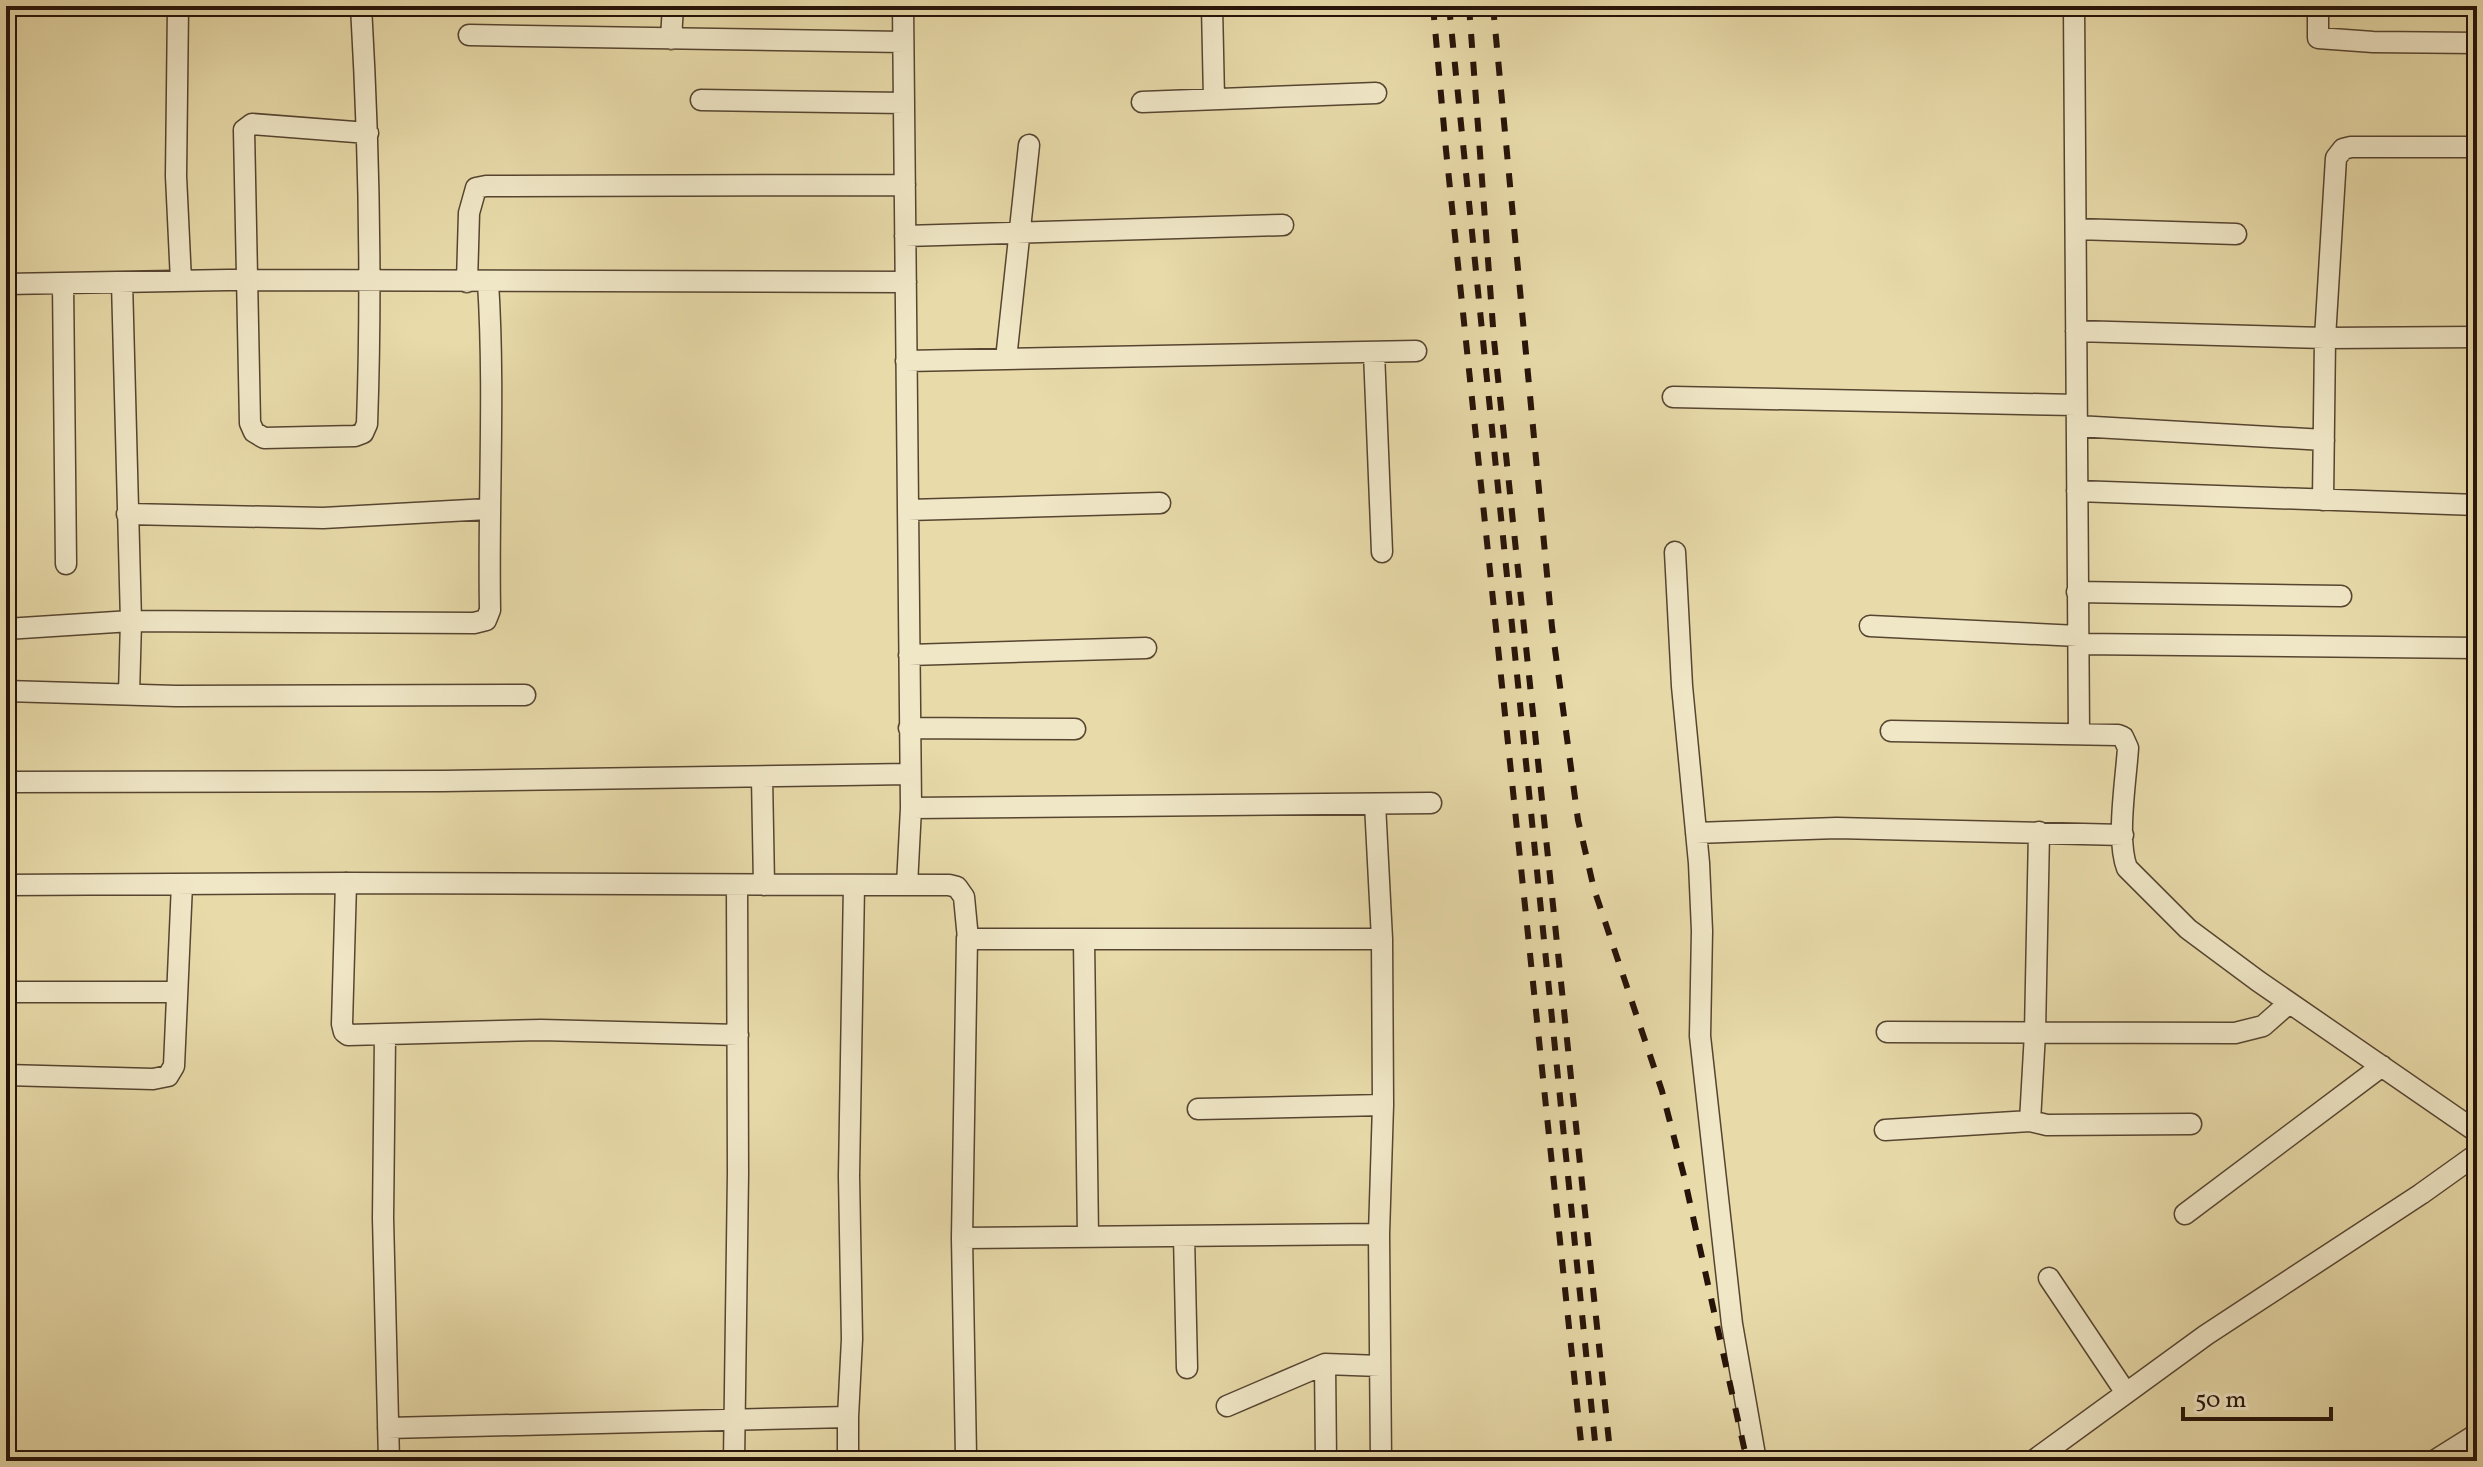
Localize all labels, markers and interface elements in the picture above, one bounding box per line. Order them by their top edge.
scale bar [2183,1371,2331,1421]
text: 50 m [2195,1384,2247,1418]

